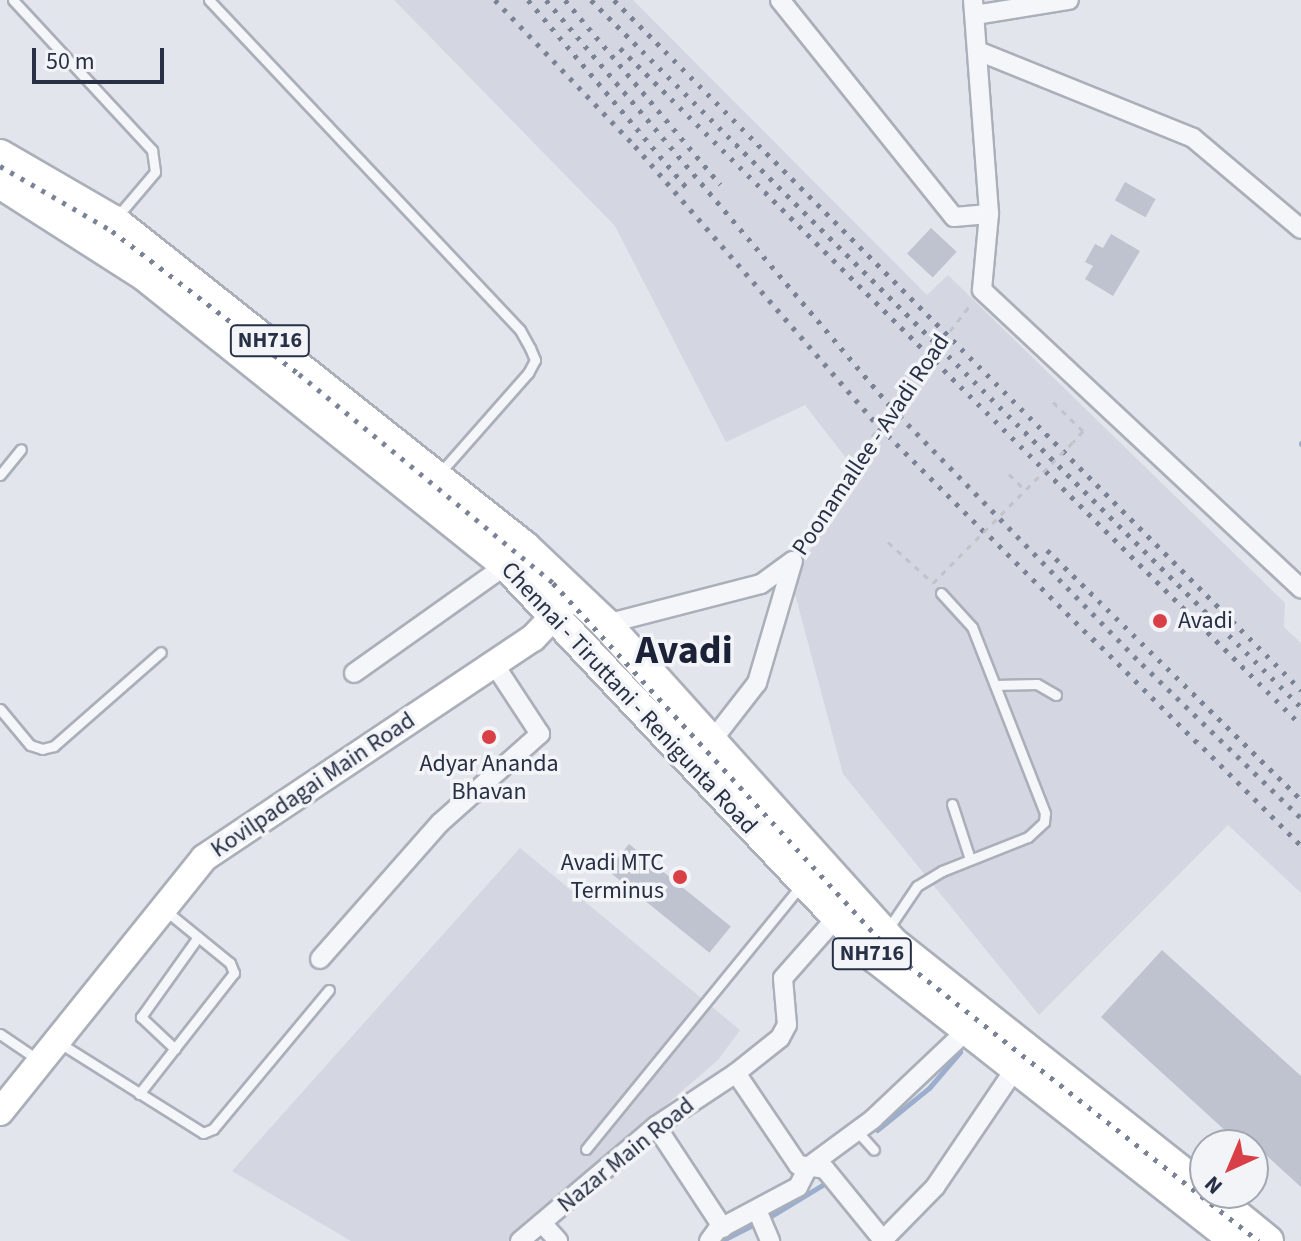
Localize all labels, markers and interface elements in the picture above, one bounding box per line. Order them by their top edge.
scale bar [36,32,168,82]
text: 50 m [46,44,95,79]
road number: NH716 [228,323,312,359]
street label: Poonamallee - Avadi Road [786,329,956,561]
street label: Chennai - Tiruttani - Renigunta Road [495,556,763,840]
place label: Avadi [1178,607,1233,635]
marker: Avadi [1149,610,1171,632]
district label: Avadi [635,627,733,675]
street label: Kovilpadagai Main Road [206,706,420,864]
marker: Adyar Ananda Bhavan [480,728,498,746]
place label: Adyar Ananda Bhavan [419,750,559,806]
place label: Avadi MTC Terminus [561,849,664,905]
marker: Avadi MTC Terminus [671,868,689,886]
road number: NH716 [830,936,914,972]
street label: Nazar Main Road [552,1091,700,1219]
north arrow [1189,1129,1269,1209]
text: N [1197,1168,1230,1201]

